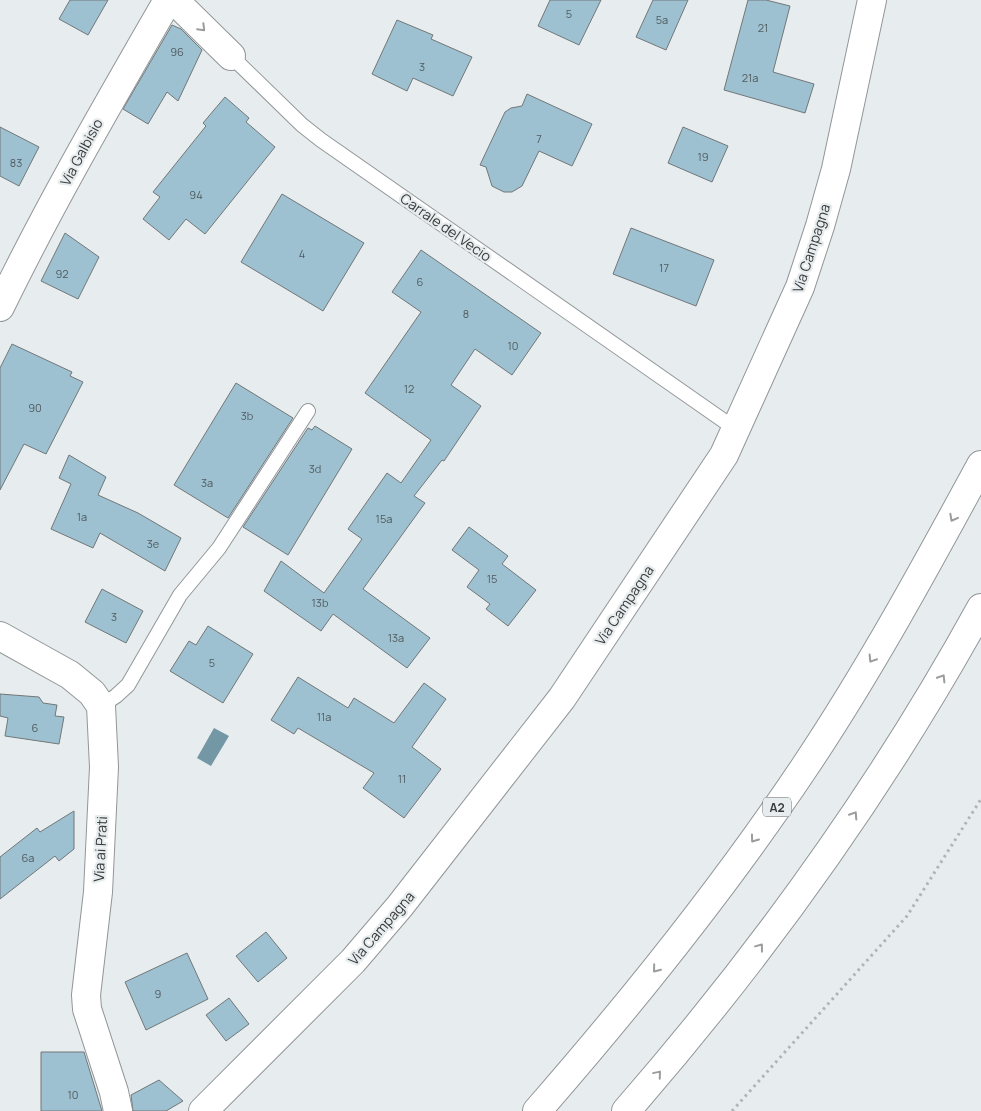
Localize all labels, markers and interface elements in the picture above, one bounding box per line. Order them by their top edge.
house number: 5 [566,6,572,21]
house number: 5a [656,12,668,27]
house number: 21 [758,20,768,35]
one-way arrow [197,22,206,31]
house number: 96 [170,44,184,59]
house number: 3 [419,59,425,74]
house number: 21a [742,70,758,85]
street label: Via Galbisio [55,115,107,189]
house number: 7 [536,131,542,146]
house number: 19 [697,149,709,164]
house number: 83 [10,155,22,170]
house number: 94 [189,187,203,202]
street label: Carrale del Vecio [397,189,495,265]
street label: Via Campagna [788,201,834,295]
house number: 4 [299,246,305,261]
house number: 17 [659,260,669,275]
house number: 92 [55,266,69,281]
house number: 6 [417,274,424,289]
house number: 8 [463,306,469,321]
house number: 10 [507,338,519,353]
house number: 12 [404,381,414,396]
house number: 90 [28,400,42,415]
house number: 3b [241,408,254,423]
house number: 3d [309,461,321,476]
house number: 3a [201,475,213,490]
house number: 1a [77,509,87,524]
house number: 15a [376,511,392,526]
one-way arrow [949,513,959,522]
house number: 3e [147,536,160,551]
street label: Via Campagna [590,561,658,649]
house number: 15 [487,571,497,586]
house number: 13b [312,595,329,610]
house number: 3 [111,609,117,624]
house number: 13a [388,630,404,645]
one-way arrow [869,654,879,663]
house number: 5 [209,655,215,670]
one-way arrow [935,675,945,684]
house number: 11a [317,709,331,724]
house number: 6 [32,720,39,735]
house number: 11 [398,771,406,786]
road number: A2 [763,798,791,816]
one-way arrow [848,812,858,821]
street label: Via ai Prati [89,816,111,882]
one-way arrow [751,833,760,843]
house number: 6a [22,850,34,865]
street label: Via Campagna [344,887,418,969]
one-way arrow [754,944,763,953]
one-way arrow [653,963,662,972]
house number: 9 [155,986,162,1001]
one-way arrow [652,1071,661,1080]
house number: 10 [67,1087,79,1102]

